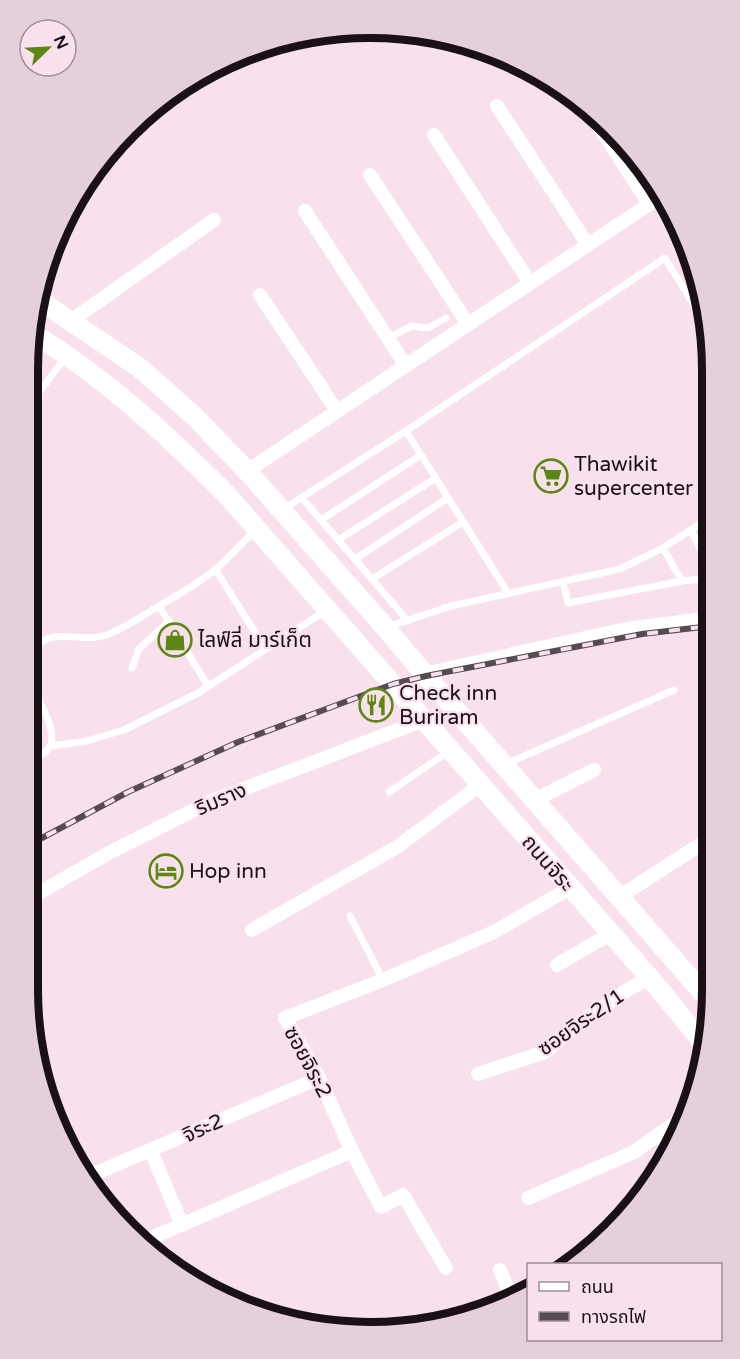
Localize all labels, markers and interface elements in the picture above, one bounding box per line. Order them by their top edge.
north arrow [18,18,78,78]
text: N [49,32,73,52]
place label: Thawikit supercenter [574,452,693,501]
supermarket icon: Thawikit supercenter [533,458,569,494]
shop icon: ไลฟ์ลี่ มาร์เก็ต [157,622,193,658]
place label: ไลฟ์ลี่ มาร์เก็ต [197,625,312,653]
place label: Check inn Buriram [399,681,497,730]
restaurant icon: Check inn Buriram [358,687,394,723]
street label: ริมราง [192,778,251,821]
street label: ถนนจิระ [516,830,579,897]
hotel icon: Hop inn [148,853,184,889]
place label: Hop inn [189,859,267,884]
street label: ซอยจิระ2/1 [533,983,630,1061]
street label: ซอยจิระ2 [278,1022,337,1103]
street label: จิระ2 [179,1109,227,1148]
legend [527,1263,722,1341]
text: ถนน [581,1276,614,1298]
text: ทางรถไฟ [581,1306,646,1328]

